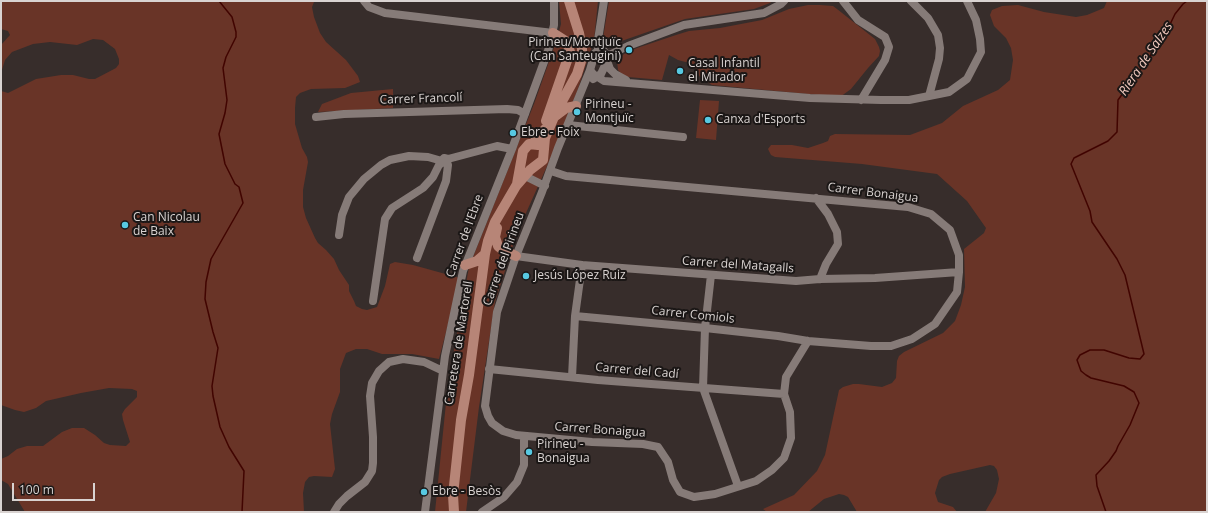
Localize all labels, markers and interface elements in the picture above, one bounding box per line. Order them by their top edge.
water label: Riera de Salzes [1116,19,1176,99]
place label: Pirineu/Montjuïc (Can Santeugini) [528,36,621,64]
marker: Pirineu/Montjuïc (Can Santeugini) [624,45,634,55]
place label: Casal Infantil el Mirador [688,57,760,85]
marker: Casal Infantil el Mirador [675,66,685,76]
street label: Carrer Francolí [379,90,463,108]
place label: Pirineu - Montjuïc [585,98,634,126]
marker: Pirineu - Montjuïc [572,107,582,117]
place label: Canxa d'Esports [716,113,805,127]
marker: Canxa d'Esports [703,115,713,125]
place label: Ebre - Foix [521,126,579,140]
marker: Ebre - Foix [508,128,518,138]
street label: Carrer Bonaigua [827,180,919,206]
street label: Carrer de l'Ebre [443,193,487,279]
street label: Carrer del Pirineu [480,210,528,308]
place label: Can Nicolau de Baix [133,211,200,239]
marker: Can Nicolau de Baix [120,220,130,230]
street label: Carrer del Matagalls [681,254,795,276]
place label: Jesús López Ruiz [534,269,626,283]
marker: Jesús López Ruiz [521,271,531,281]
street label: Carretera de Martorell [442,280,476,406]
street label: Carrer Comiols [651,303,735,327]
street label: Carrer del Cadí [595,360,679,382]
street label: Carrer Bonaigua [554,420,646,440]
place label: Pirineu - Bonaigua [537,438,590,466]
marker: Pirineu - Bonaigua [524,447,534,457]
scale bar [14,475,97,501]
text: 100 m [19,481,54,498]
place label: Ebre - Besòs [432,485,501,499]
marker: Ebre - Besòs [419,487,429,497]

